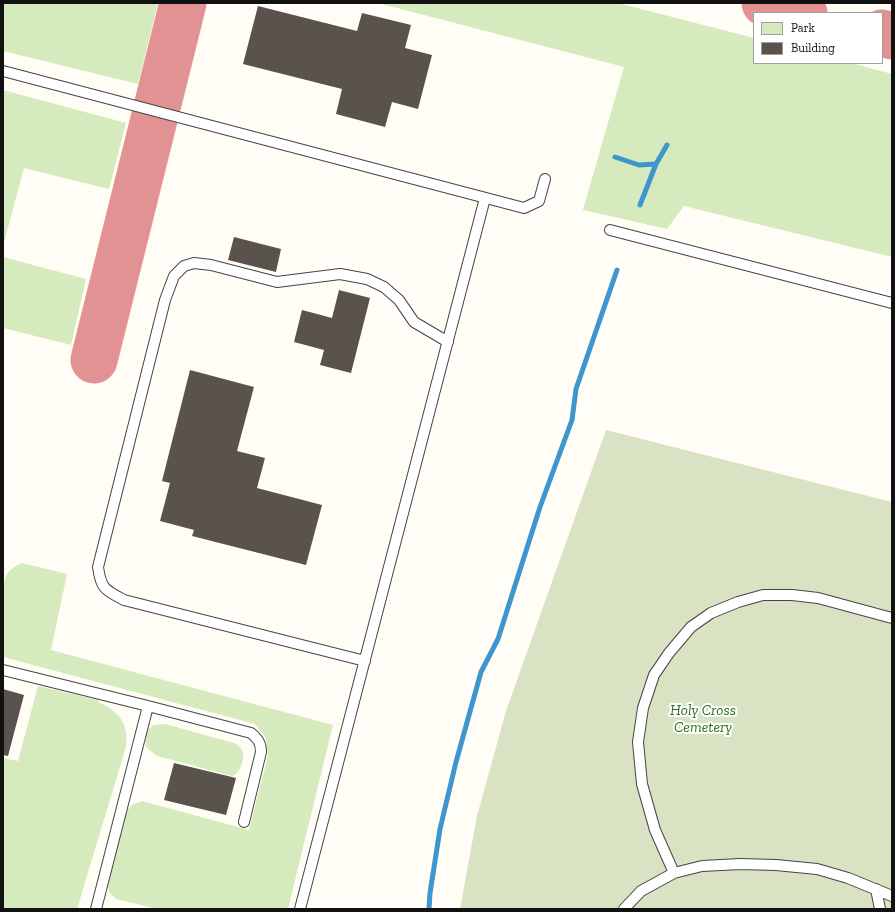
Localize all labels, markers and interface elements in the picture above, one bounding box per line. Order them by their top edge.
legend [753,12,883,64]
text: Park [791,21,815,35]
text: Building [791,41,835,55]
park label: Holy Cross Cemetery [670,702,736,737]

